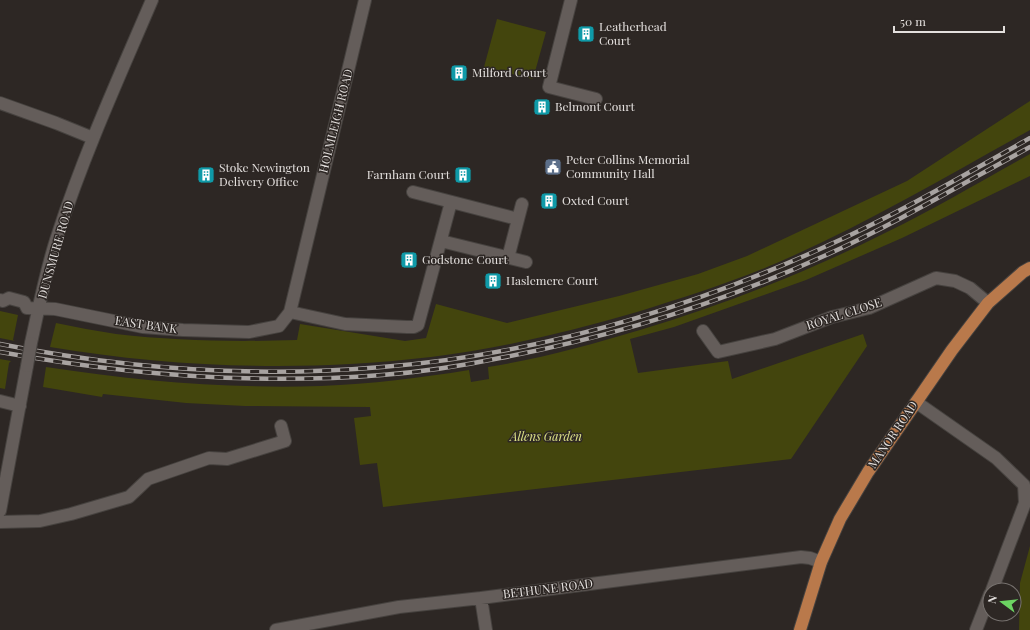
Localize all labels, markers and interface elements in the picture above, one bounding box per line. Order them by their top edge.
scale bar [894,8,1004,34]
text: 50 m [900,13,926,29]
place label: Leatherhead Court [599,18,667,48]
building icon: Leatherhead Court [576,24,596,44]
building icon: Milford Court [449,63,469,83]
place label: Milford Court [472,64,547,80]
street label: HOLMLEIGH ROAD [314,67,356,174]
building icon: Belmont Court [532,97,552,117]
place label: Belmont Court [555,98,636,114]
place label: Peter Collins Memorial Community Hall [566,151,690,181]
public building icon: Peter Collins Memorial Community Hall [543,157,563,177]
place label: Stoke Newington Delivery Office [219,159,310,189]
building icon: Stoke Newington Delivery Office [196,165,216,185]
building icon: Farnham Court [453,165,473,185]
place label: Farnham Court [367,166,451,182]
building icon: Oxted Court [539,191,559,211]
place label: Oxted Court [562,192,629,208]
street label: DUNSMURE ROAD [33,199,77,300]
building icon: Godstone Court [399,250,419,270]
place label: Godstone Court [422,251,509,267]
building icon: Haslemere Court [483,271,503,291]
place label: Haslemere Court [506,272,599,288]
street label: ROYAL CLOSE [804,293,883,333]
street label: EAST BANK [114,312,178,336]
street label: MANOR ROAD [864,397,921,471]
park label: Allens Garden [508,428,582,444]
street label: BETHUNE ROAD [502,575,594,601]
north arrow [982,582,1022,622]
text: N [984,593,1000,605]

